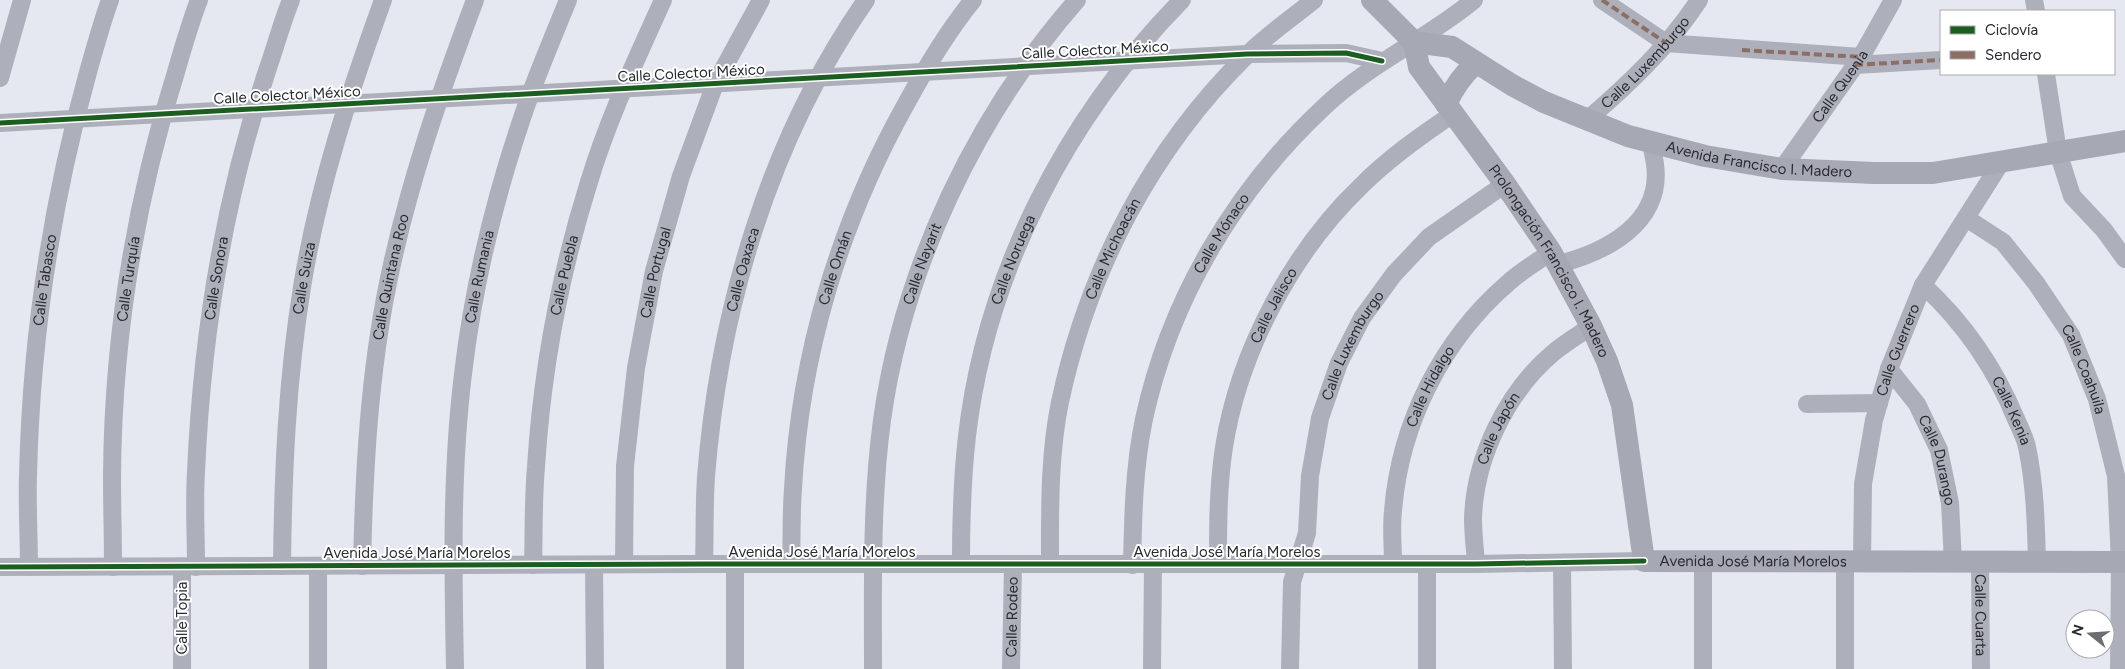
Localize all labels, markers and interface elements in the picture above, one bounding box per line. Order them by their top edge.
legend [1940,10,2115,75]
street label: Calle Luxemburgo [1597,13,1694,113]
text: Ciclovía [1985,21,2038,39]
street label: Calle Colector México [1021,37,1169,63]
text: Sendero [1985,46,2042,64]
street label: Calle Quenia [1808,47,1872,126]
street label: Calle Colector México [617,60,765,86]
street label: Calle Colector México [213,82,361,108]
street label: Avenida Francisco I. Madero [1664,137,1853,181]
street label: Prolongación Francisco I. Madero [1485,161,1613,361]
street label: Calle Mónaco [1190,189,1253,277]
street label: Calle Michoacán [1082,195,1144,302]
street label: Calle Quintana Roo [369,211,413,341]
street label: Calle Noruega [987,212,1039,307]
street label: Calle Nayarit [899,220,946,307]
street label: Calle Portugal [636,225,675,320]
street label: Calle Oaxaca [723,225,763,314]
street label: Calle Rumania [461,228,498,325]
street label: Calle Omán [815,228,856,307]
street label: Calle Tabasco [29,232,60,327]
street label: Calle Puebla [546,233,582,317]
street label: Calle Turquía [113,235,144,323]
street label: Calle Sonora [201,235,232,321]
street label: Calle Suiza [289,240,319,316]
street label: Calle Jalisco [1246,264,1301,346]
street label: Calle Luxemburgo [1318,287,1388,403]
street label: Calle Guerrero [1873,301,1924,398]
street label: Calle Coahuila [2057,321,2109,416]
street label: Calle Hidalgo [1402,342,1458,430]
street label: Calle Kenia [1988,373,2035,447]
street label: Calle Japón [1473,389,1524,467]
street label: Calle Durango [1914,412,1959,507]
street label: Avenida José María Morelos [728,543,916,561]
street label: Avenida José María Morelos [1133,543,1321,561]
street label: Avenida José María Morelos [323,544,511,562]
street label: Avenida José María Morelos [1660,552,1847,570]
street label: Calle Cuarta [1971,574,1990,656]
street label: Calle Rodeo [1002,576,1022,658]
street label: Calle Topia [173,581,191,655]
north arrow [2065,609,2115,659]
text: N [2068,623,2088,638]

